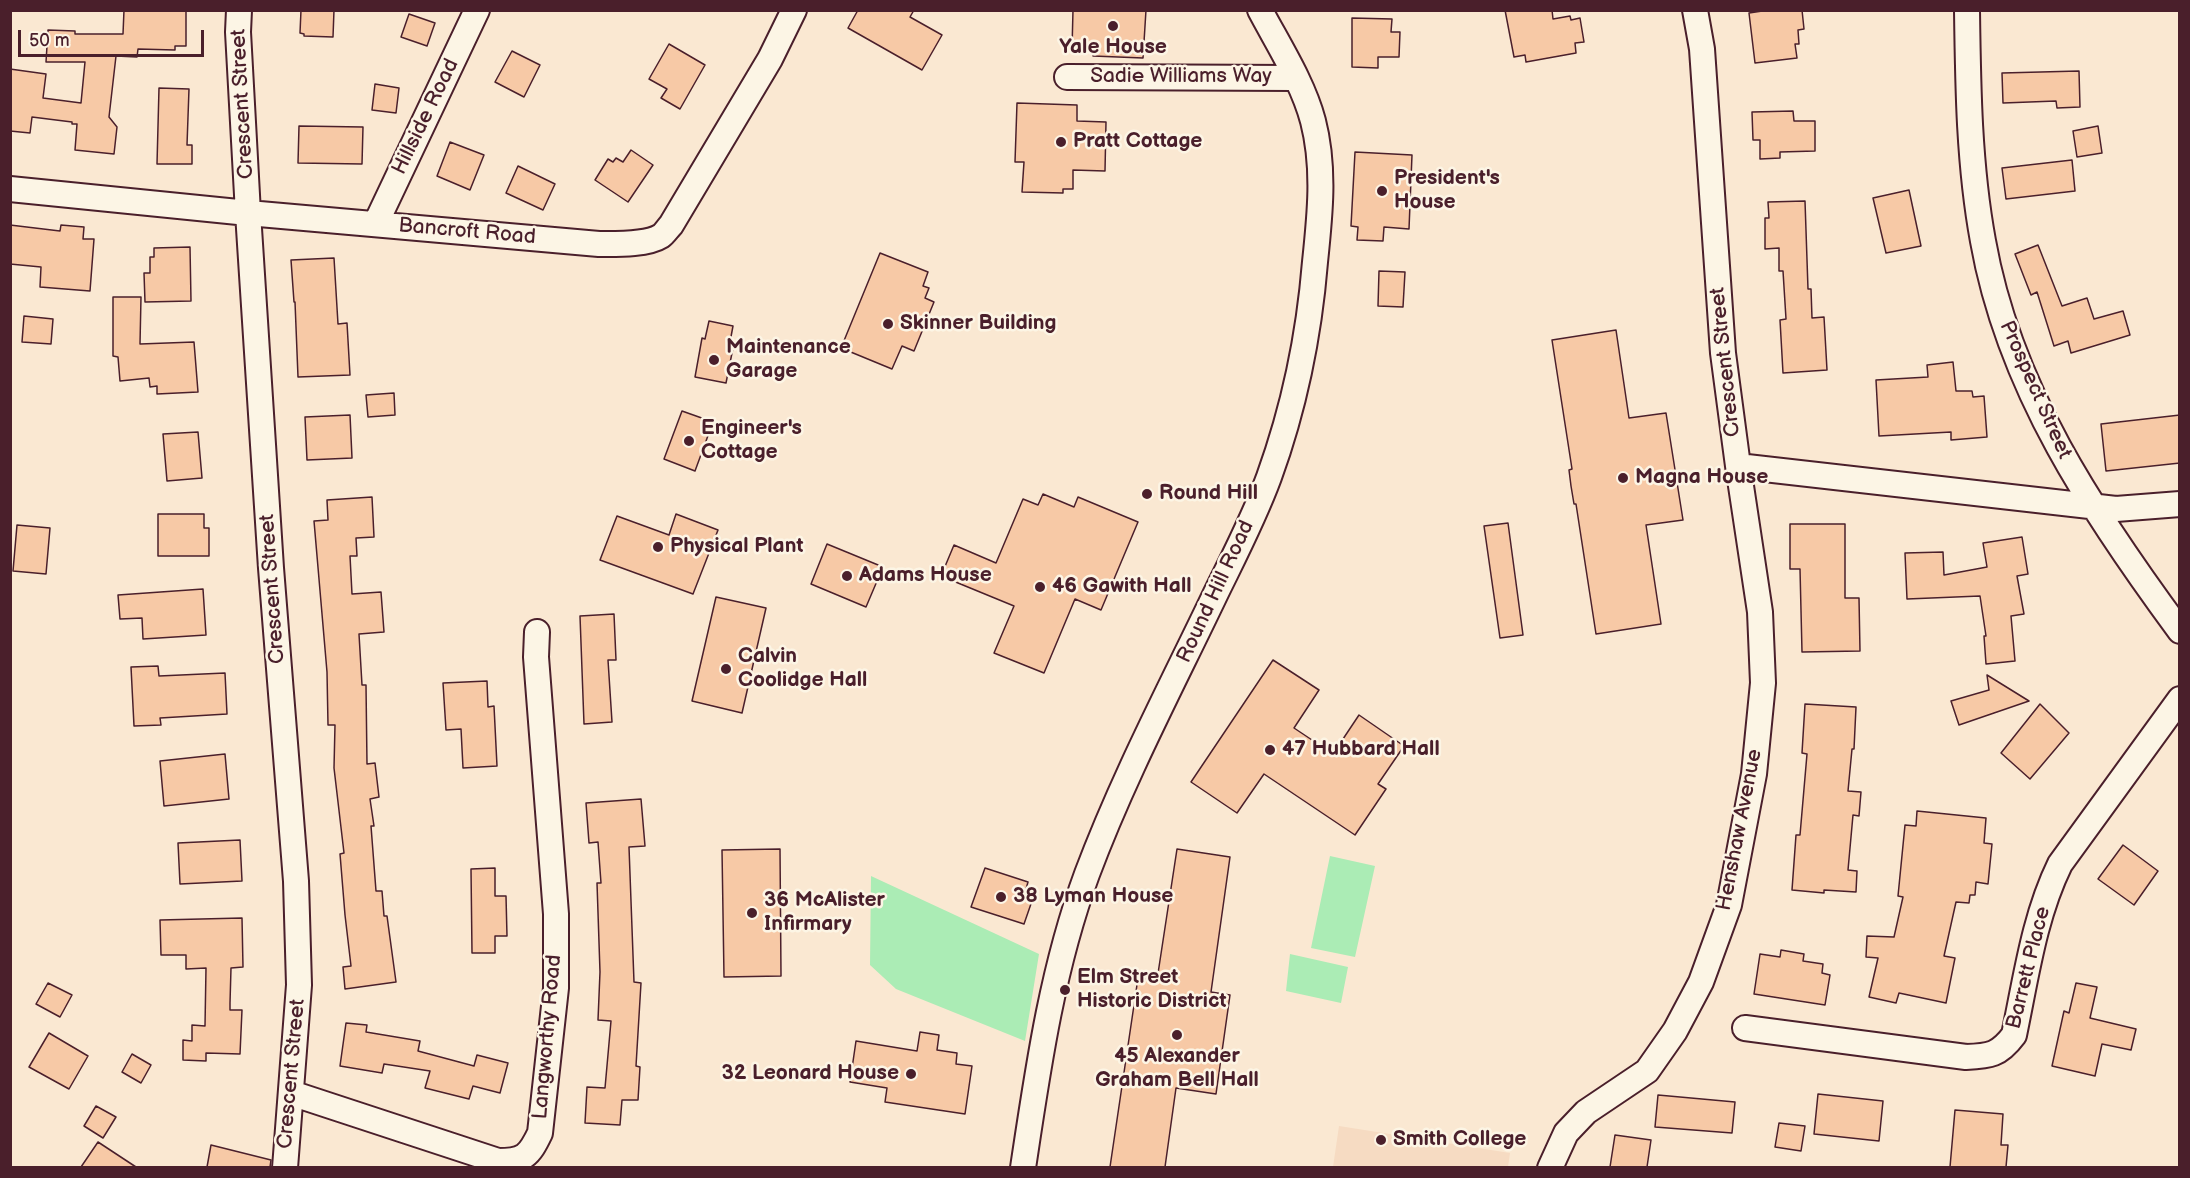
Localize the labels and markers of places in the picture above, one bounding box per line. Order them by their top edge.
marker: Yale House [1106,19,1120,33]
place label: Yale House [1059,35,1167,61]
place label: Pratt Cottage [1073,129,1202,155]
marker: Pratt Cottage [1054,135,1068,149]
place label: President's House [1394,166,1500,216]
marker: President's House [1375,184,1389,198]
place label: Skinner Building [900,311,1056,337]
marker: Skinner Building [881,317,895,331]
place label: Maintenance Garage [726,335,851,385]
marker: Maintenance Garage [707,353,721,367]
place label: Engineer's Cottage [701,416,802,466]
marker: Engineer's Cottage [682,434,696,448]
place label: Magna House [1635,465,1768,491]
marker: Magna House [1616,471,1630,485]
place label: Round Hill [1159,481,1258,507]
marker: Round Hill [1140,487,1154,501]
place label: Physical Plant [670,534,803,560]
marker: Physical Plant [651,540,665,554]
place label: Adams House [859,563,992,589]
marker: Adams House [840,569,854,583]
place label: 46 Gawith Hall [1052,574,1191,600]
marker: 46 Gawith Hall [1033,580,1047,594]
place label: Calvin Coolidge Hall [738,644,867,694]
marker: Calvin Coolidge Hall [719,662,733,676]
place label: 47 Hubbard Hall [1282,737,1440,763]
marker: 47 Hubbard Hall [1263,743,1277,757]
place label: 38 Lyman House [1013,884,1173,910]
place label: 36 McAlister Infirmary [764,888,885,938]
marker: 38 Lyman House [994,890,1008,904]
marker: 36 McAlister Infirmary [745,906,759,920]
place label: Elm Street Historic District [1077,965,1226,1015]
marker: Elm Street Historic District [1058,983,1072,997]
marker: 45 Alexander Graham Bell Hall [1170,1028,1184,1042]
place label: 45 Alexander Graham Bell Hall [1095,1044,1259,1094]
place label: 32 Leonard House [721,1061,899,1087]
marker: 32 Leonard House [904,1067,918,1081]
place label: Smith College [1393,1127,1526,1153]
marker: Smith College [1374,1133,1388,1147]

